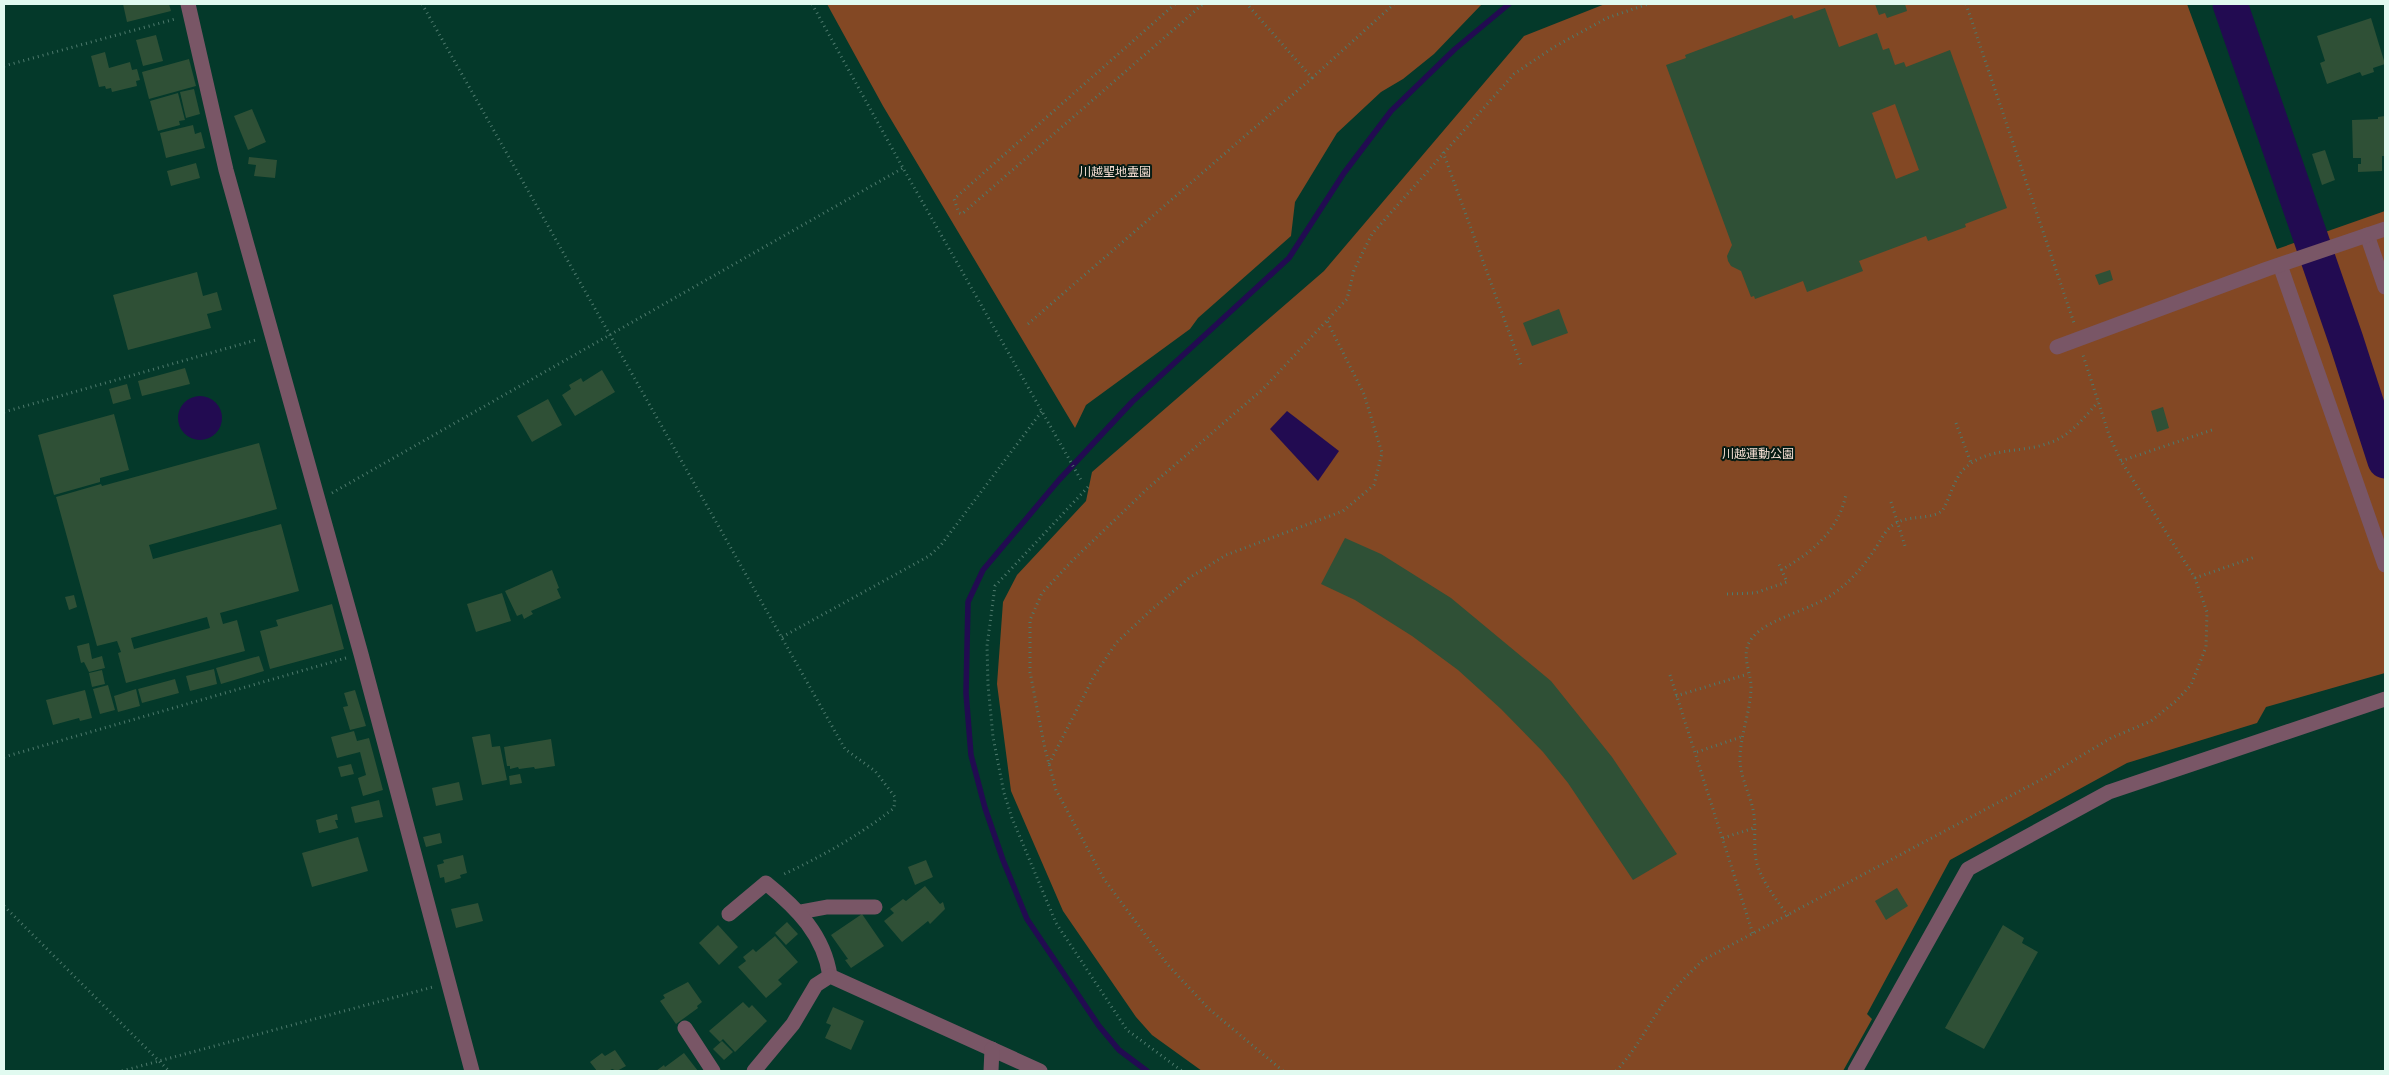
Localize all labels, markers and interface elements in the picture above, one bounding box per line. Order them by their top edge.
park label: 川越聖地霊園 [1079,164,1151,179]
park label: 川越運動公園 [1722,446,1794,461]

